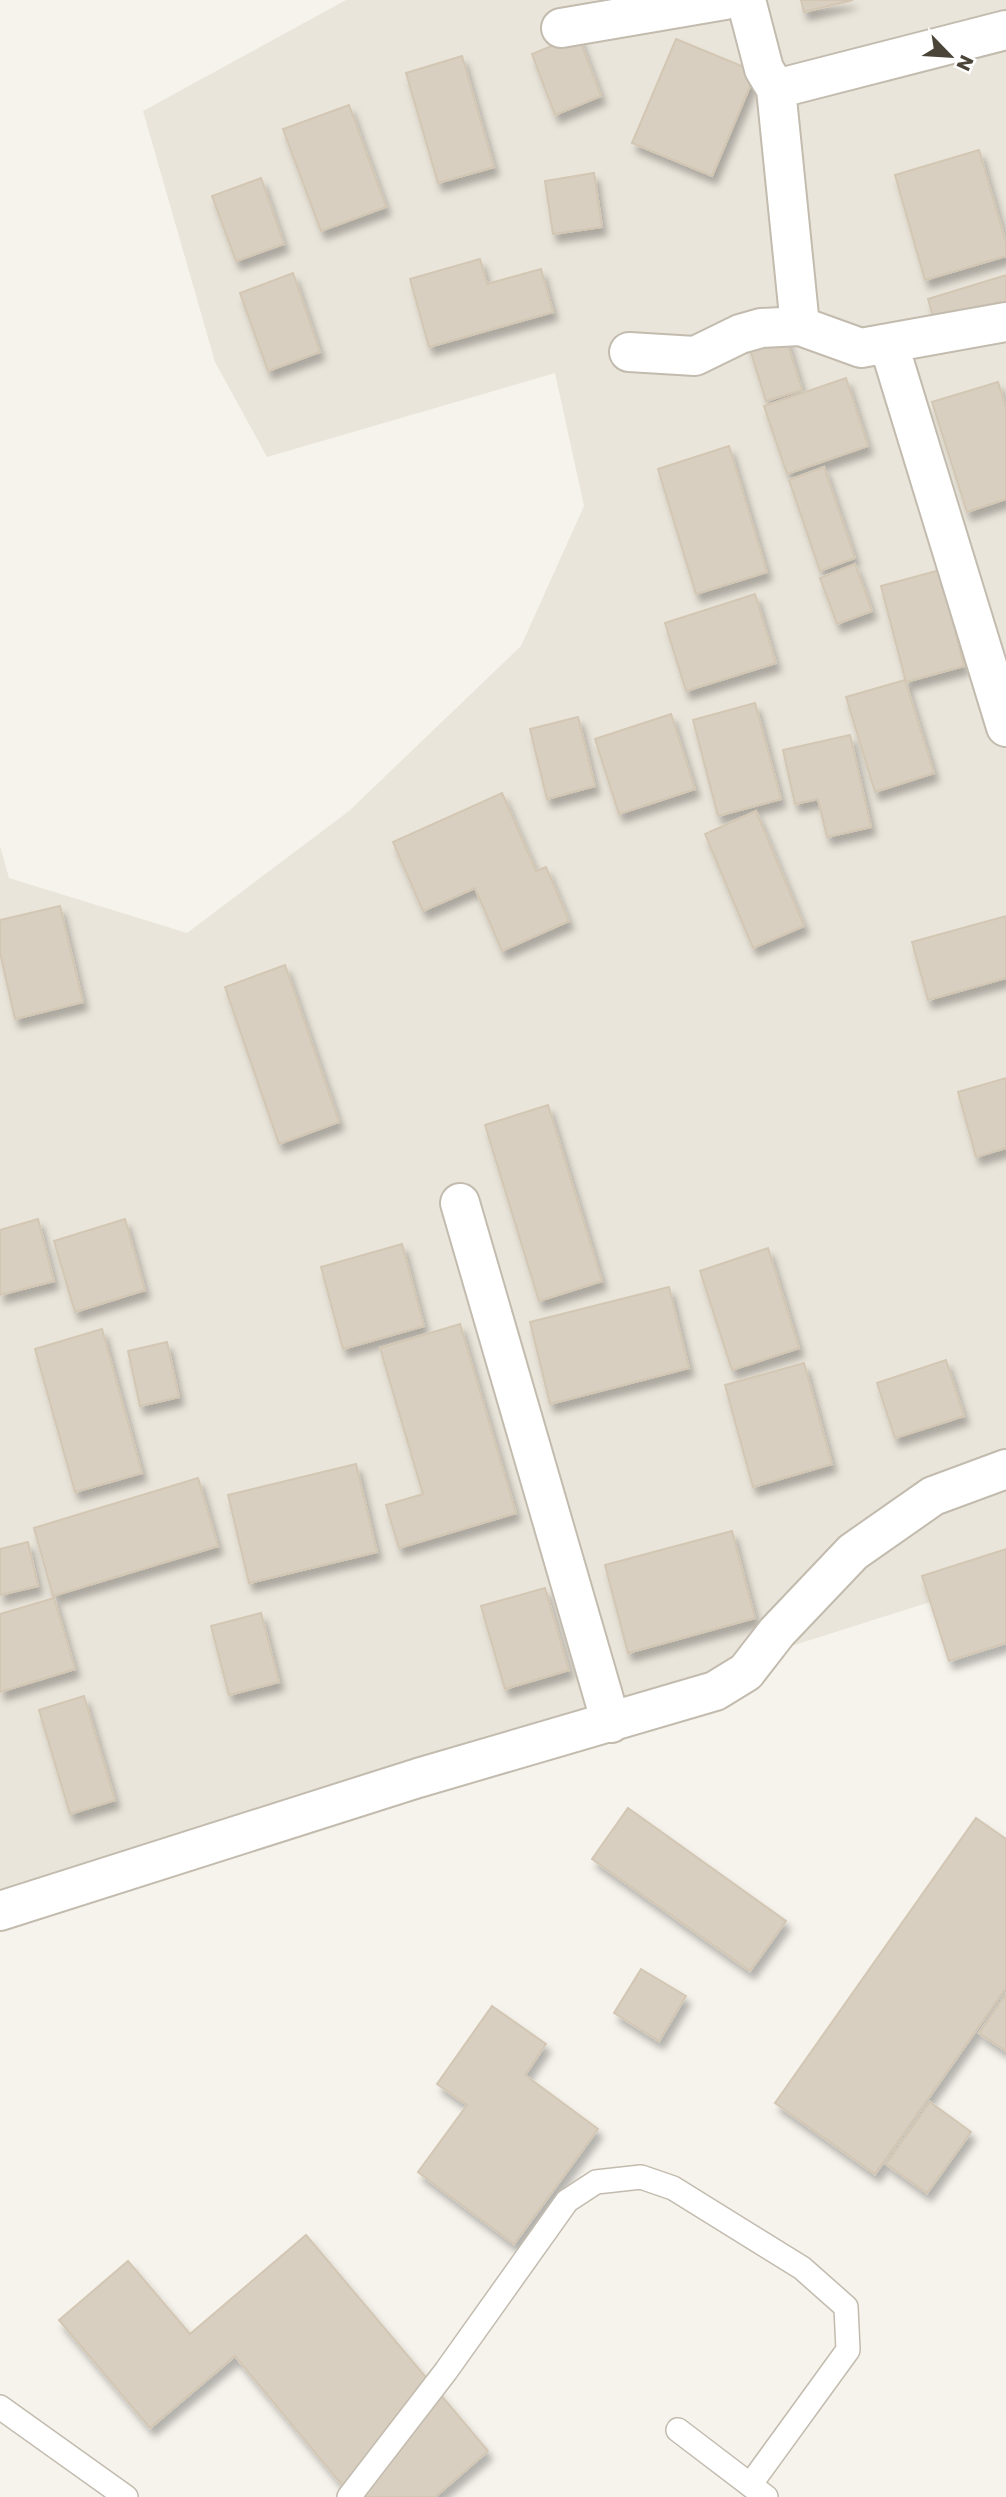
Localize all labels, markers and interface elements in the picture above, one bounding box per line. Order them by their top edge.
north arrow [915,21,985,91]
text: N [950,51,980,75]

